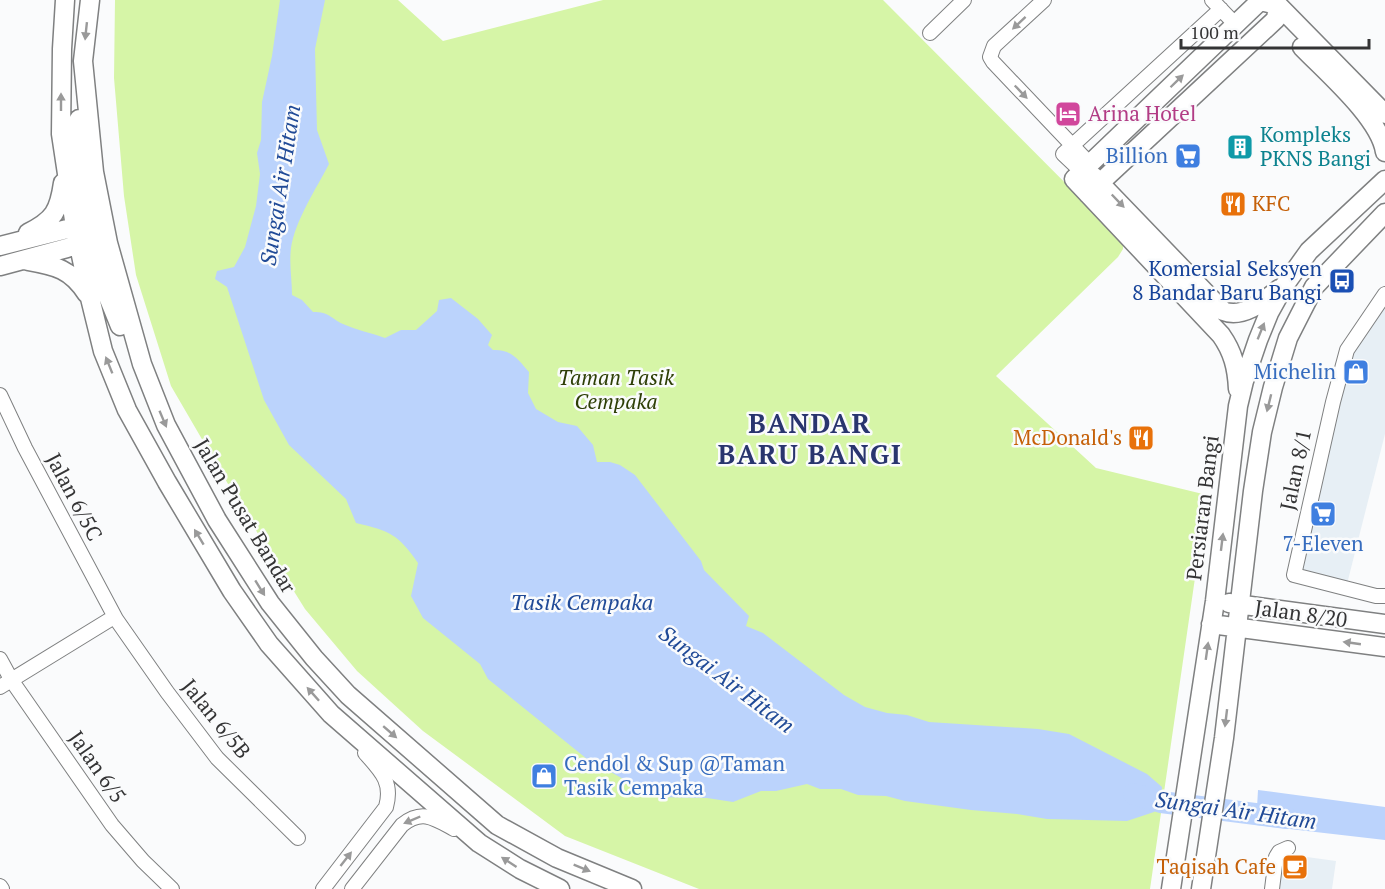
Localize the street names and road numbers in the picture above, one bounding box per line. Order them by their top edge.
street label: Jalan 8/1 [1273,427,1317,513]
street label: Jalan Pusat Bandar [189,433,303,598]
street label: Persiaran Bangi [1179,434,1225,582]
street label: Jalan 6/5C [40,448,110,545]
street label: Jalan 8/20 [1253,593,1349,633]
street label: Jalan 6/5B [176,673,257,764]
street label: Jalan 6/5 [63,725,133,808]

